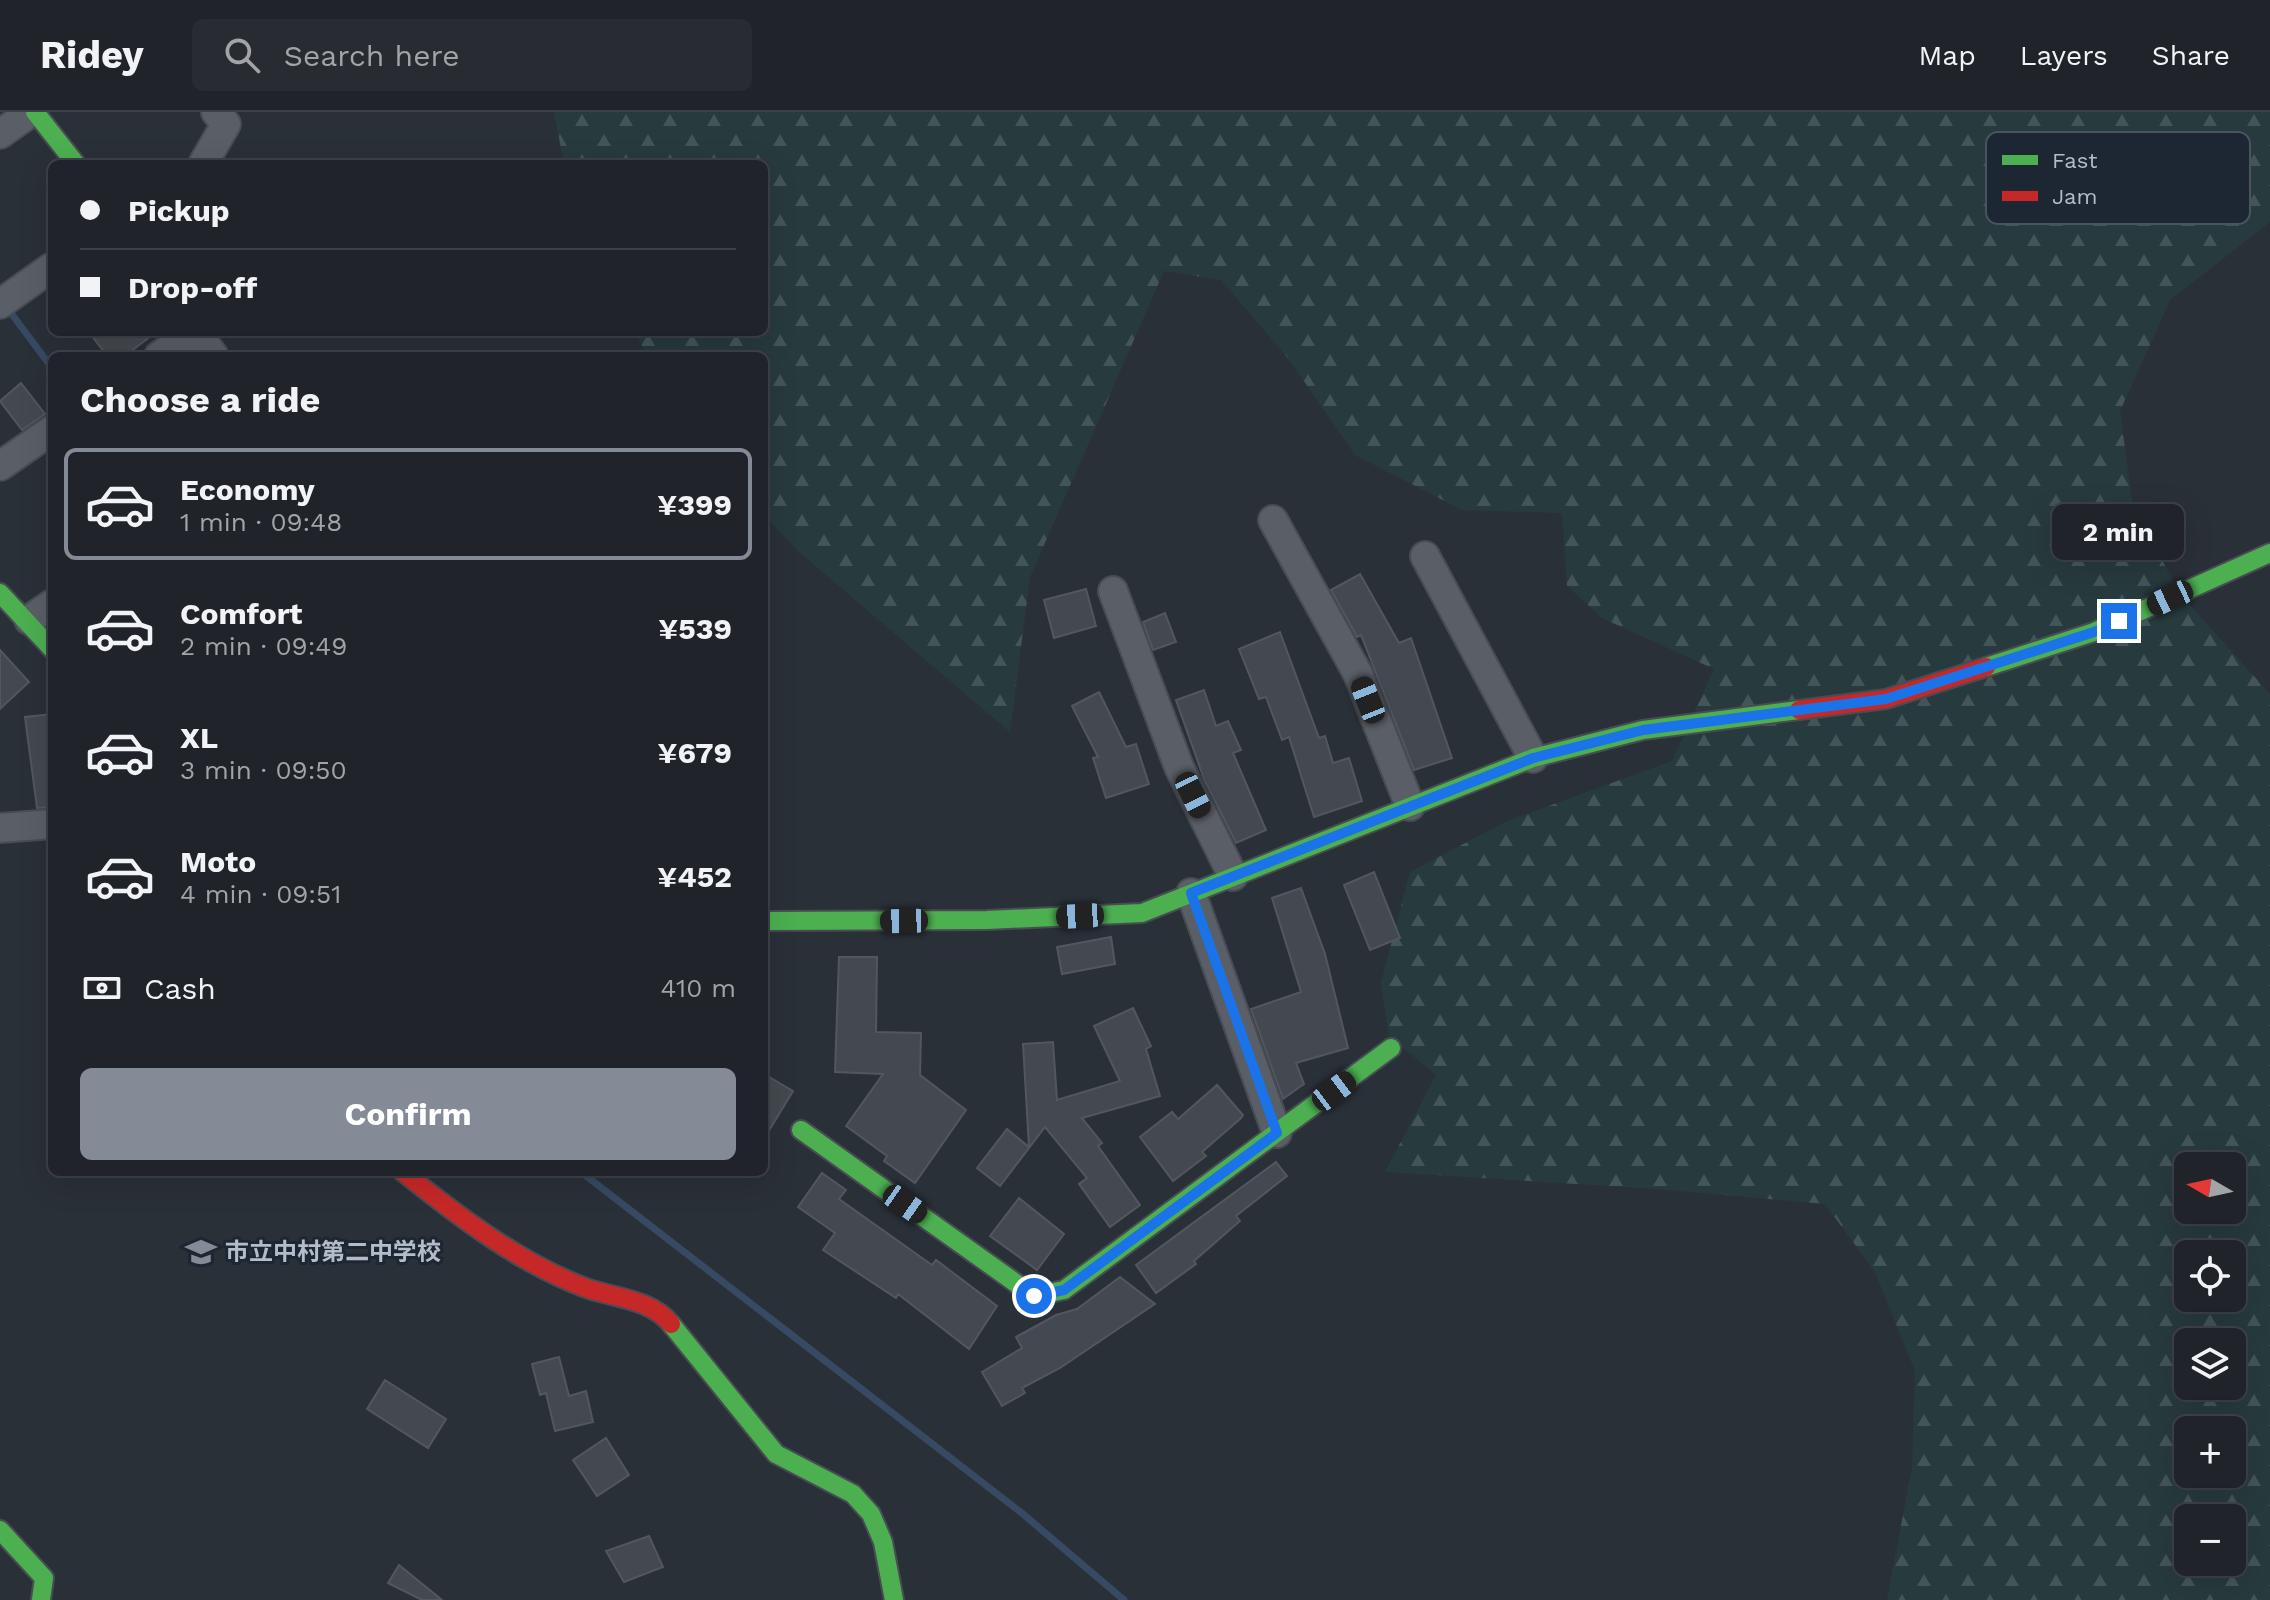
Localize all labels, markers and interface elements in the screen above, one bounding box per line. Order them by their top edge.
search box [192,19,752,91]
text: Ridey [40,33,144,77]
icon: search [220,33,264,77]
text: Search here [284,38,460,73]
text: Map [1919,39,1976,72]
text: Layers [2020,39,2108,72]
text: Share [2152,39,2230,72]
legend [1986,132,2250,224]
text: Fast [2052,148,2098,173]
text: Jam [2052,184,2097,209]
text: Pickup [128,193,230,228]
text: Drop-off [128,270,257,305]
text: Choose a ride [80,379,320,421]
icon: car [84,468,156,540]
text: Economy [180,472,315,507]
text: ¥399 [657,487,732,522]
callout: 2 min [2053,505,2185,561]
text: 1 min · 09:48 [180,507,342,537]
text: 2 min [2082,517,2154,547]
car [2143,577,2197,619]
icon: car [84,592,156,664]
text: Comfort [180,596,302,631]
route end [2101,603,2137,639]
text: ¥539 [658,611,732,646]
text: 2 min · 09:49 [180,631,347,661]
car [1348,673,1388,727]
icon: car [84,716,156,788]
text: XL [180,720,218,755]
text: ¥679 [657,735,732,770]
text: 3 min · 09:50 [180,755,347,785]
car [1172,768,1214,822]
icon: car [84,840,156,912]
text: Moto [180,844,256,879]
text: ¥452 [657,859,732,894]
text: 4 min · 09:51 [180,879,341,909]
car [1055,903,1105,929]
car [880,909,928,933]
icon: cash [80,966,124,1010]
text: Cash [144,971,216,1006]
text: 410 m [661,973,736,1003]
car [1308,1067,1360,1115]
button: Confirm [80,1068,736,1160]
north arrow [2174,1152,2246,1224]
map controls [2174,1152,2246,1576]
car [878,1180,932,1228]
school or university icon: 市立中村第二中学校 [184,1235,218,1269]
place label: 市立中村第二中学校 [225,1238,441,1266]
button: locate [2174,1240,2246,1312]
route start [1016,1278,1052,1314]
button: layers [2174,1328,2246,1400]
button: + [2174,1416,2246,1488]
button: − [2174,1504,2246,1576]

